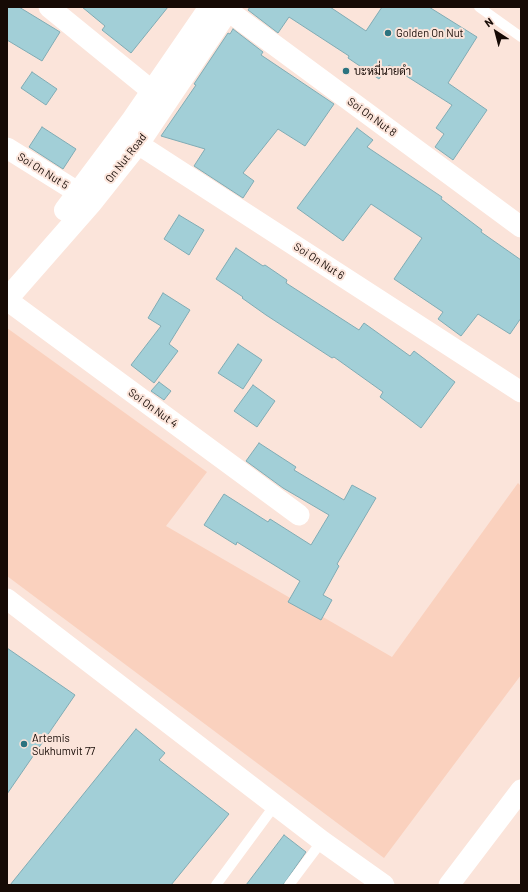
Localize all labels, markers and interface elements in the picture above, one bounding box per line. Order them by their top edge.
north arrow [476,12,516,52]
text: N [482,14,495,29]
place label: Golden On Nut [396,26,464,40]
marker: Golden On Nut [383,28,393,38]
place label: บะหมี่นายดำ [354,64,411,78]
marker: บะหมี่นายดำ [341,66,351,76]
street label: Soi On Nut 8 [345,95,399,139]
street label: On Nut Road [103,131,149,185]
street label: Soi On Nut 5 [15,150,71,192]
street label: Soi On Nut 6 [291,240,347,282]
street label: Soi On Nut 4 [126,386,180,430]
place label: Artemis Sukhumvit 77 [32,731,95,757]
marker: Artemis Sukhumvit 77 [19,739,29,749]

